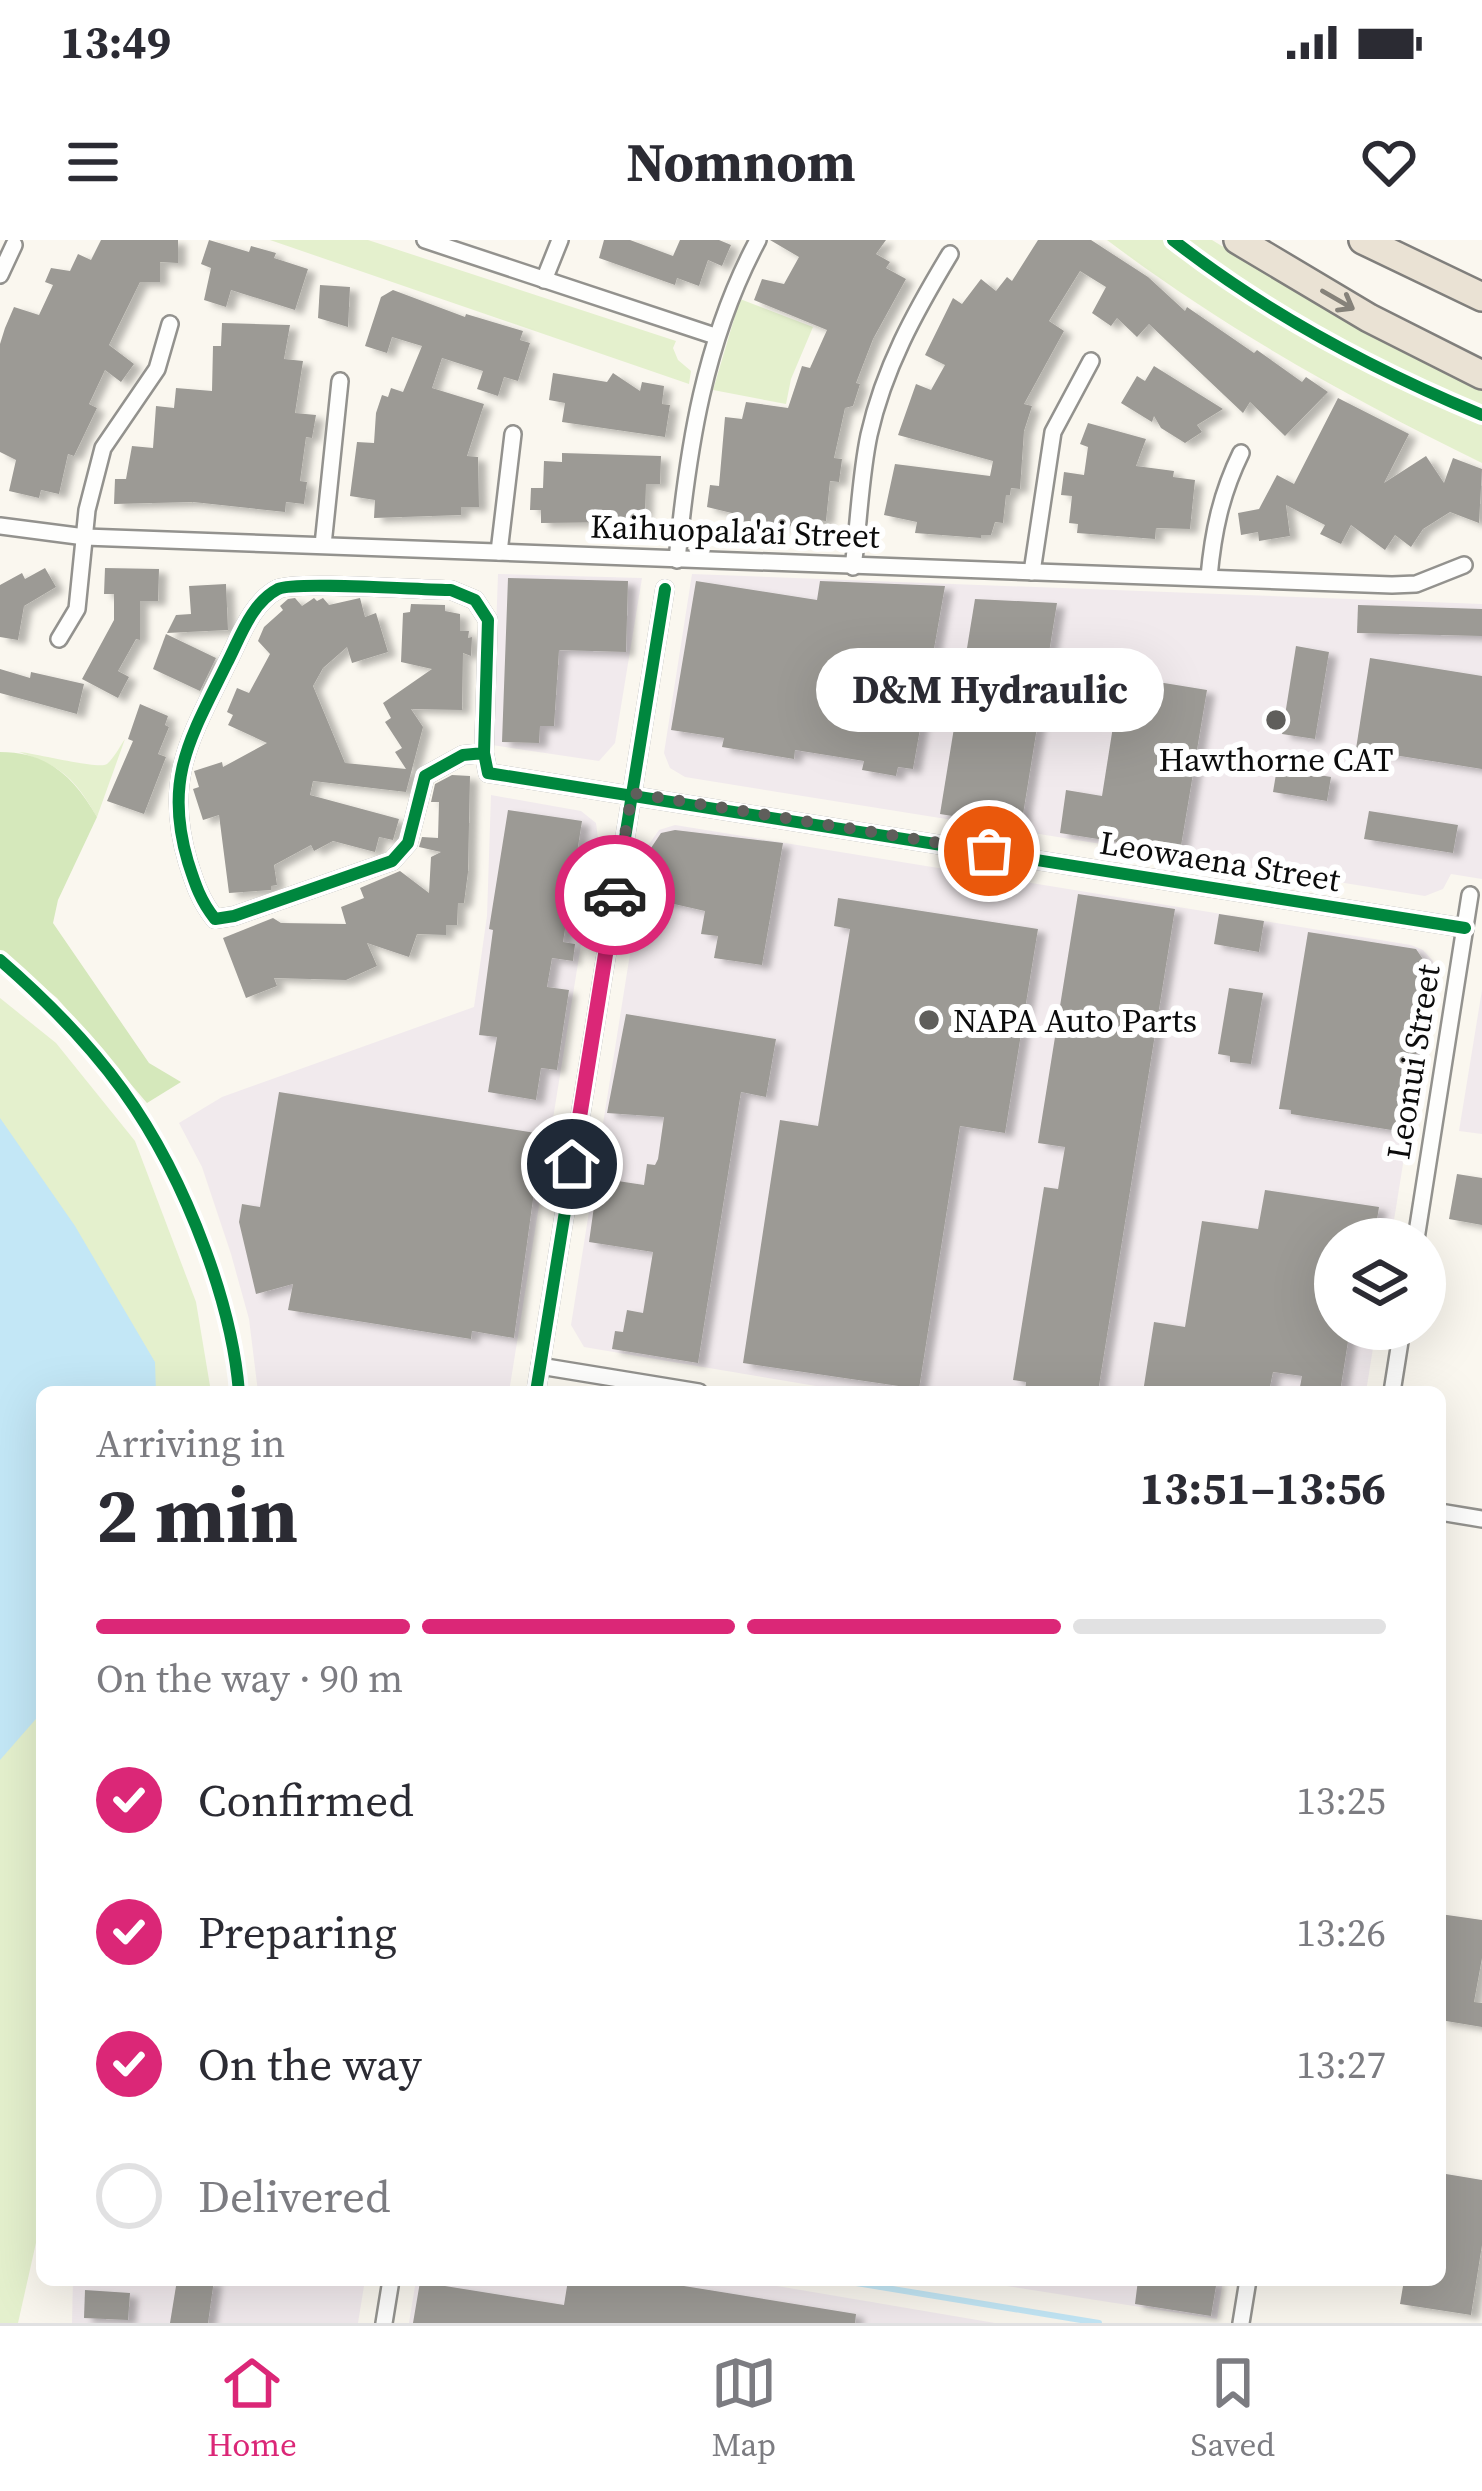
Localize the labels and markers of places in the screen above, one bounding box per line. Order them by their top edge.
callout: D&M Hydraulic [815,647,1163,731]
marker: Hawthorne CAT [1263,707,1289,733]
place label: Hawthorne CAT [1159,737,1393,782]
pin [938,800,1040,902]
place label: NAPA Auto Parts [953,998,1197,1043]
marker: NAPA Auto Parts [916,1007,942,1033]
pin [521,1113,623,1215]

